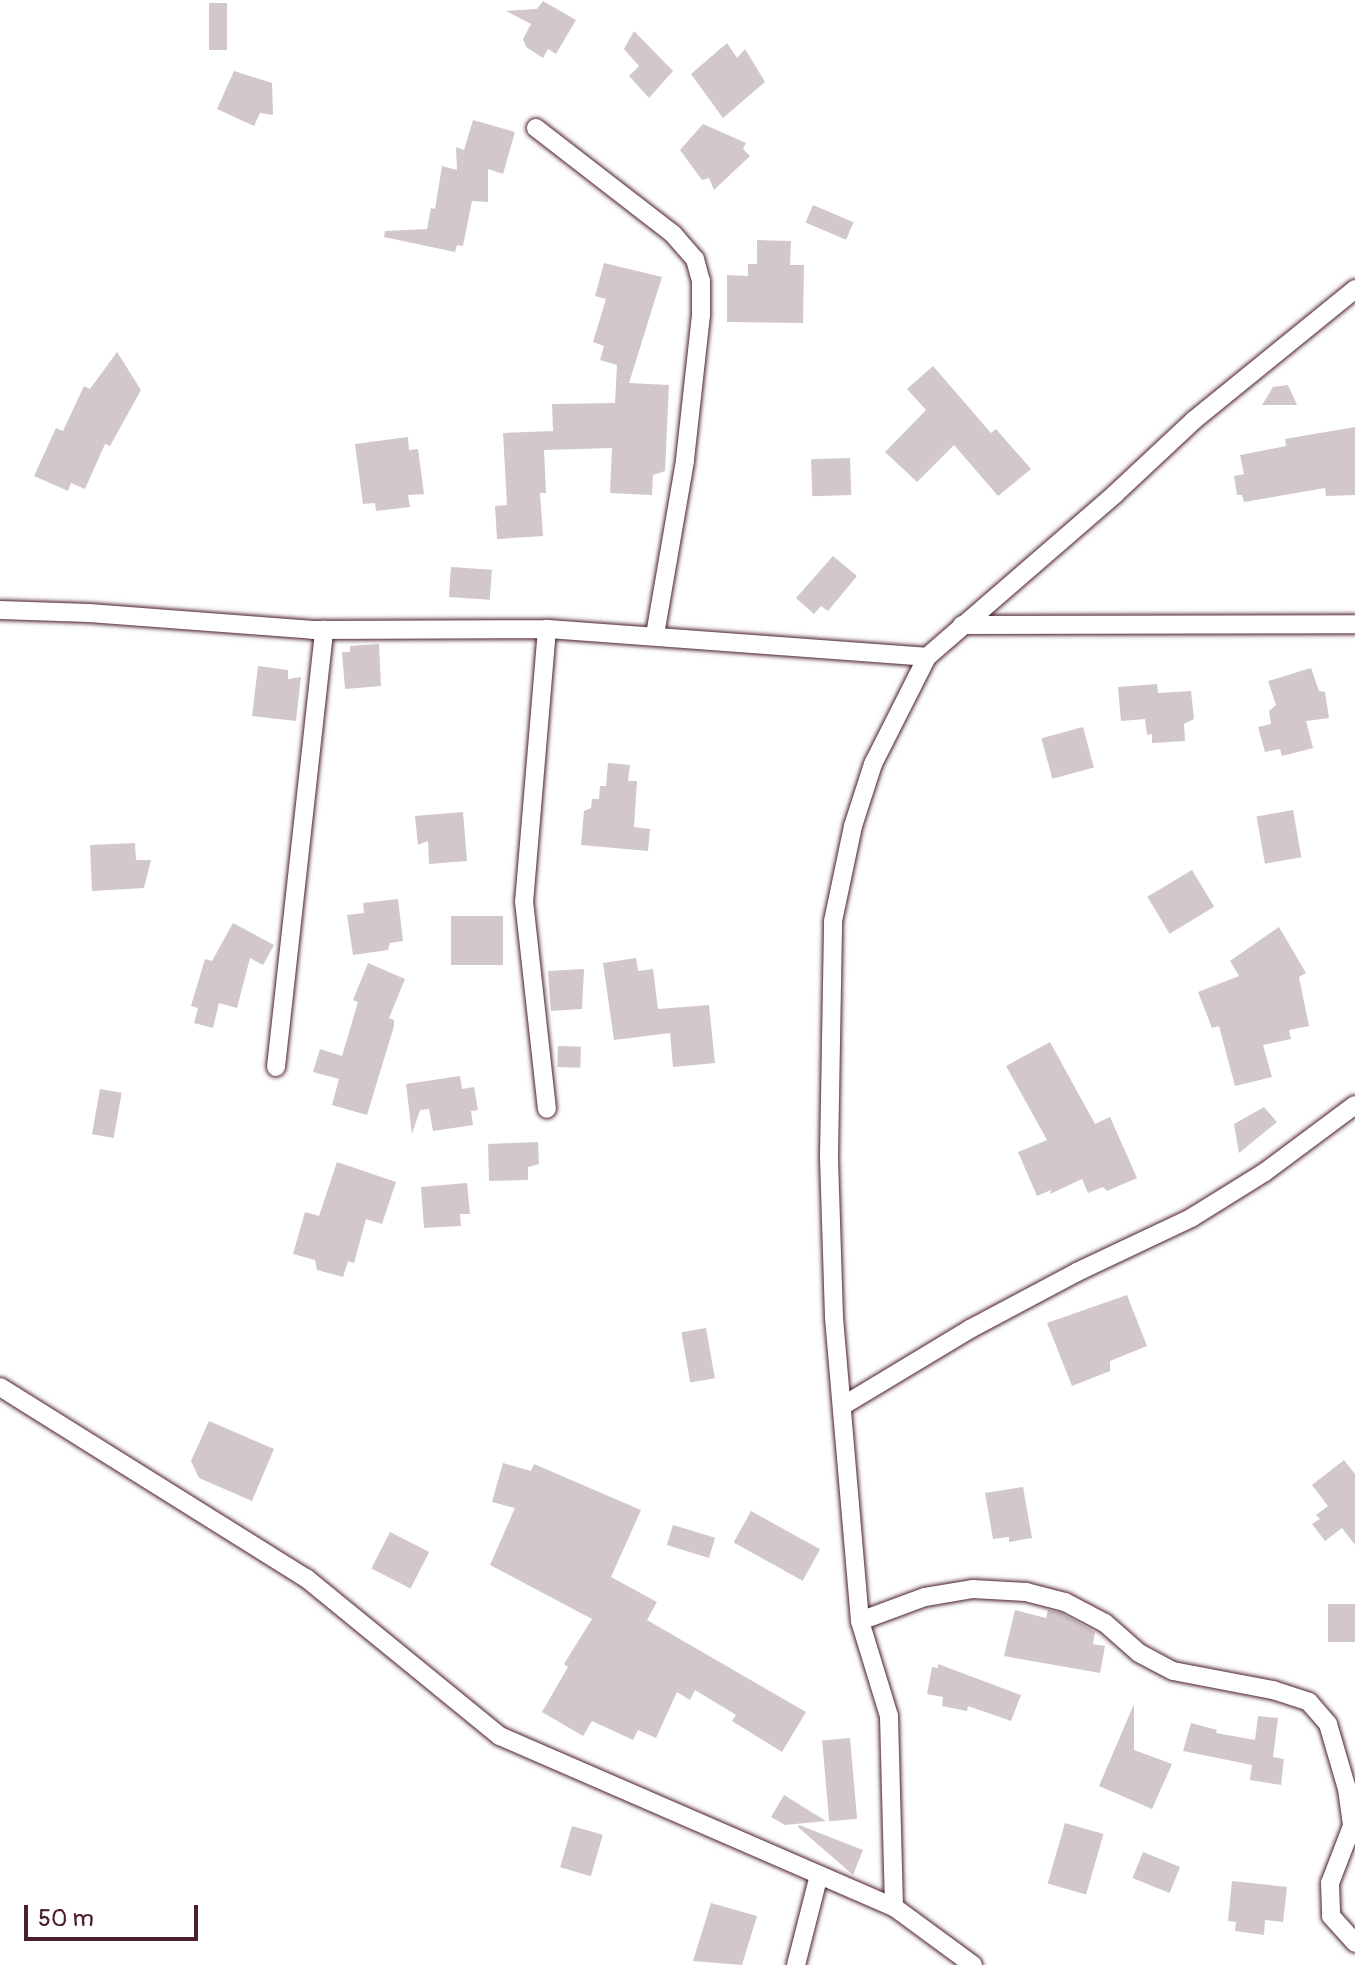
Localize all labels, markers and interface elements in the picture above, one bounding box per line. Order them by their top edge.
scale bar [28,1889,202,1939]
text: 50 m [38,1904,94,1933]

